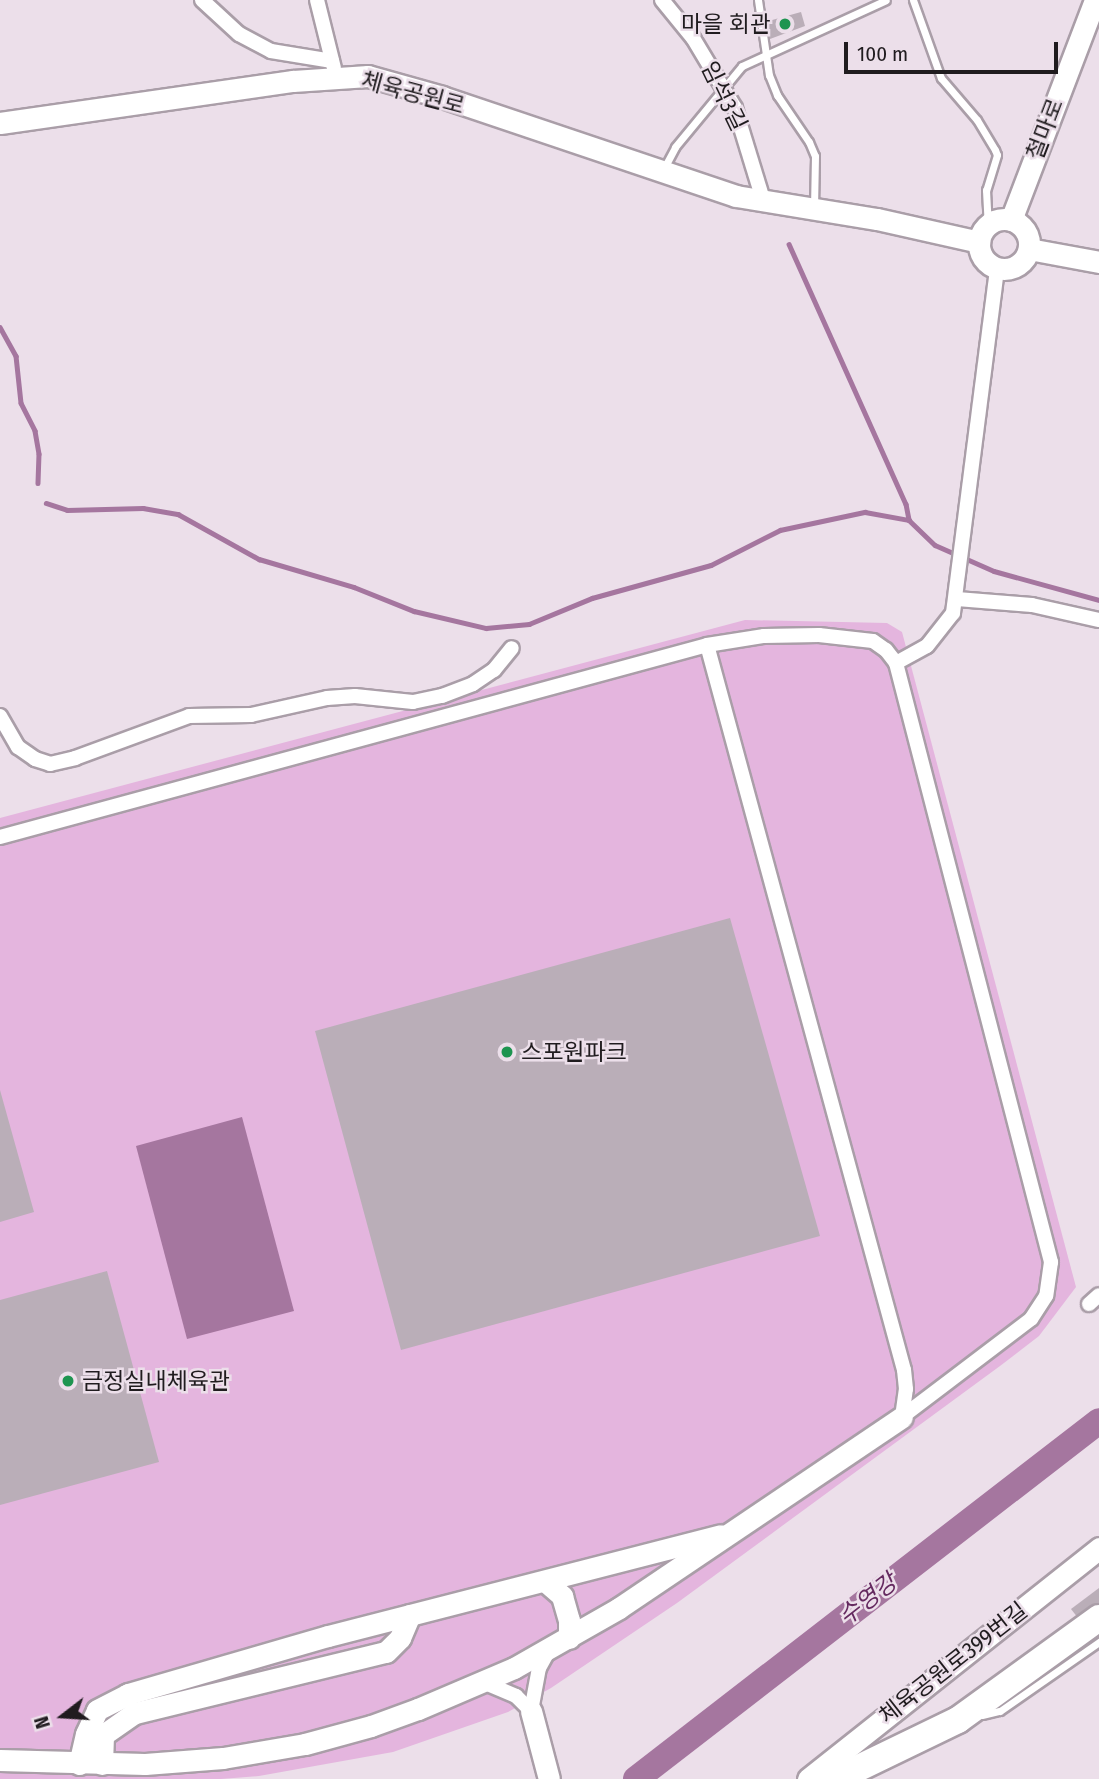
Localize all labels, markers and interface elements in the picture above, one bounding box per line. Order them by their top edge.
place label: 마을 회관 [681,10,771,38]
marker: 마을 회관 [777,16,793,32]
scale bar [847,28,1060,72]
text: 100 m [857,41,908,67]
street label: 임석3길 [695,57,753,135]
street label: 체육공원로 [358,66,468,120]
street label: 철마로 [1021,94,1069,164]
place label: 스포원파크 [521,1038,627,1066]
marker: 스포원파크 [499,1044,515,1060]
place label: 금정실내체육관 [82,1367,230,1395]
marker: 금정실내체육관 [60,1373,76,1389]
water label: 수영강 [833,1568,903,1632]
street label: 체육공원로399번길 [873,1597,1033,1729]
north arrow [28,1681,98,1751]
text: N [30,1713,55,1731]

